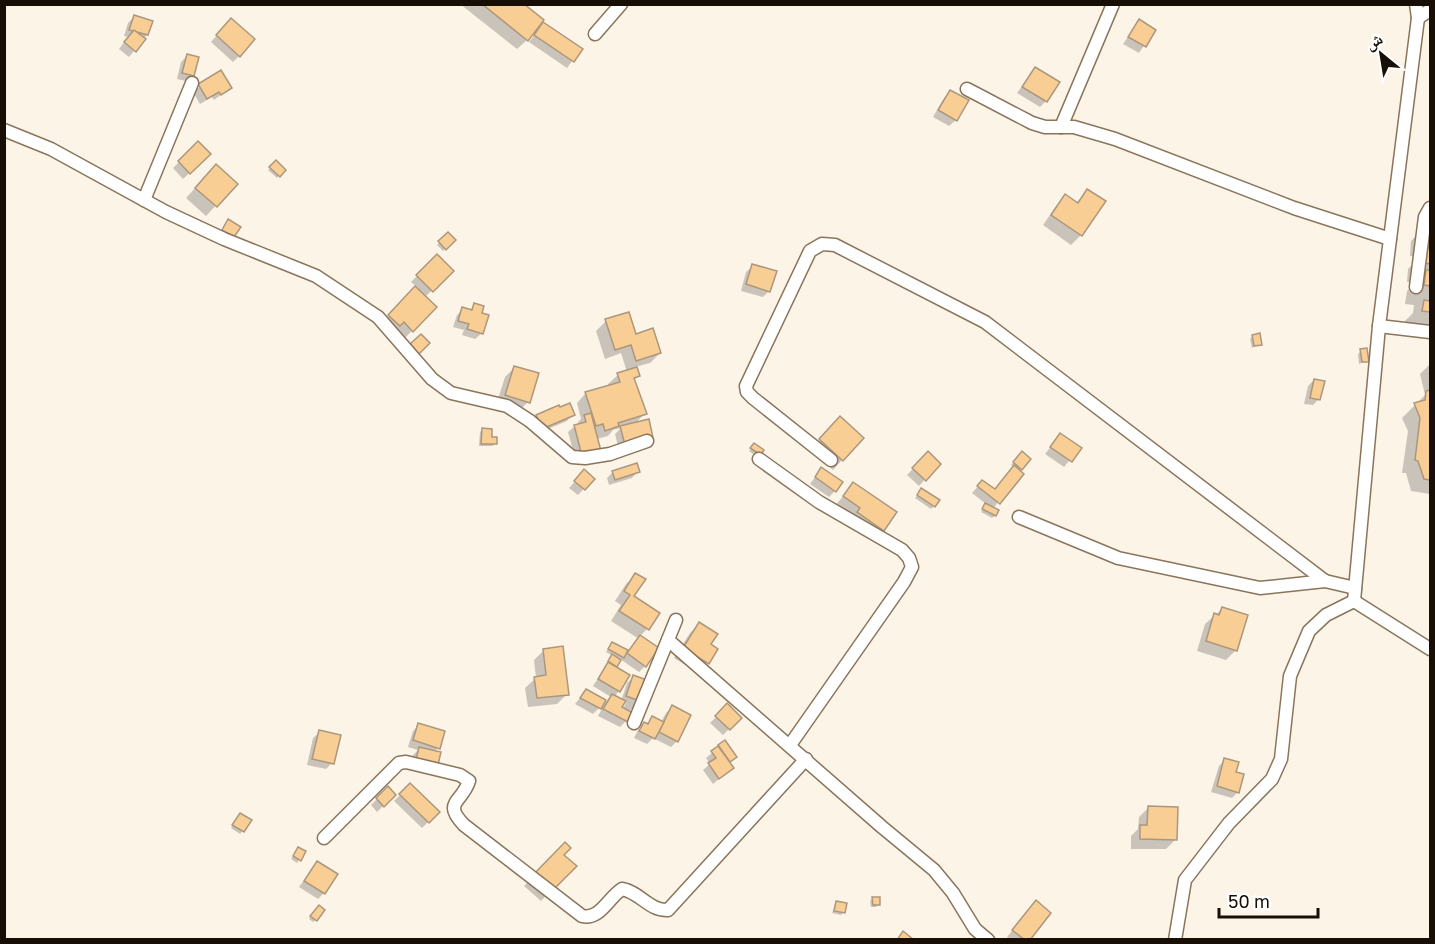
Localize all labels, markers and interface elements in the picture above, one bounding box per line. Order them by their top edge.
north arrow [1351,24,1411,84]
text: ش [1361,28,1386,54]
scale bar [1219,881,1318,919]
text: 50 m [1228,890,1270,912]

